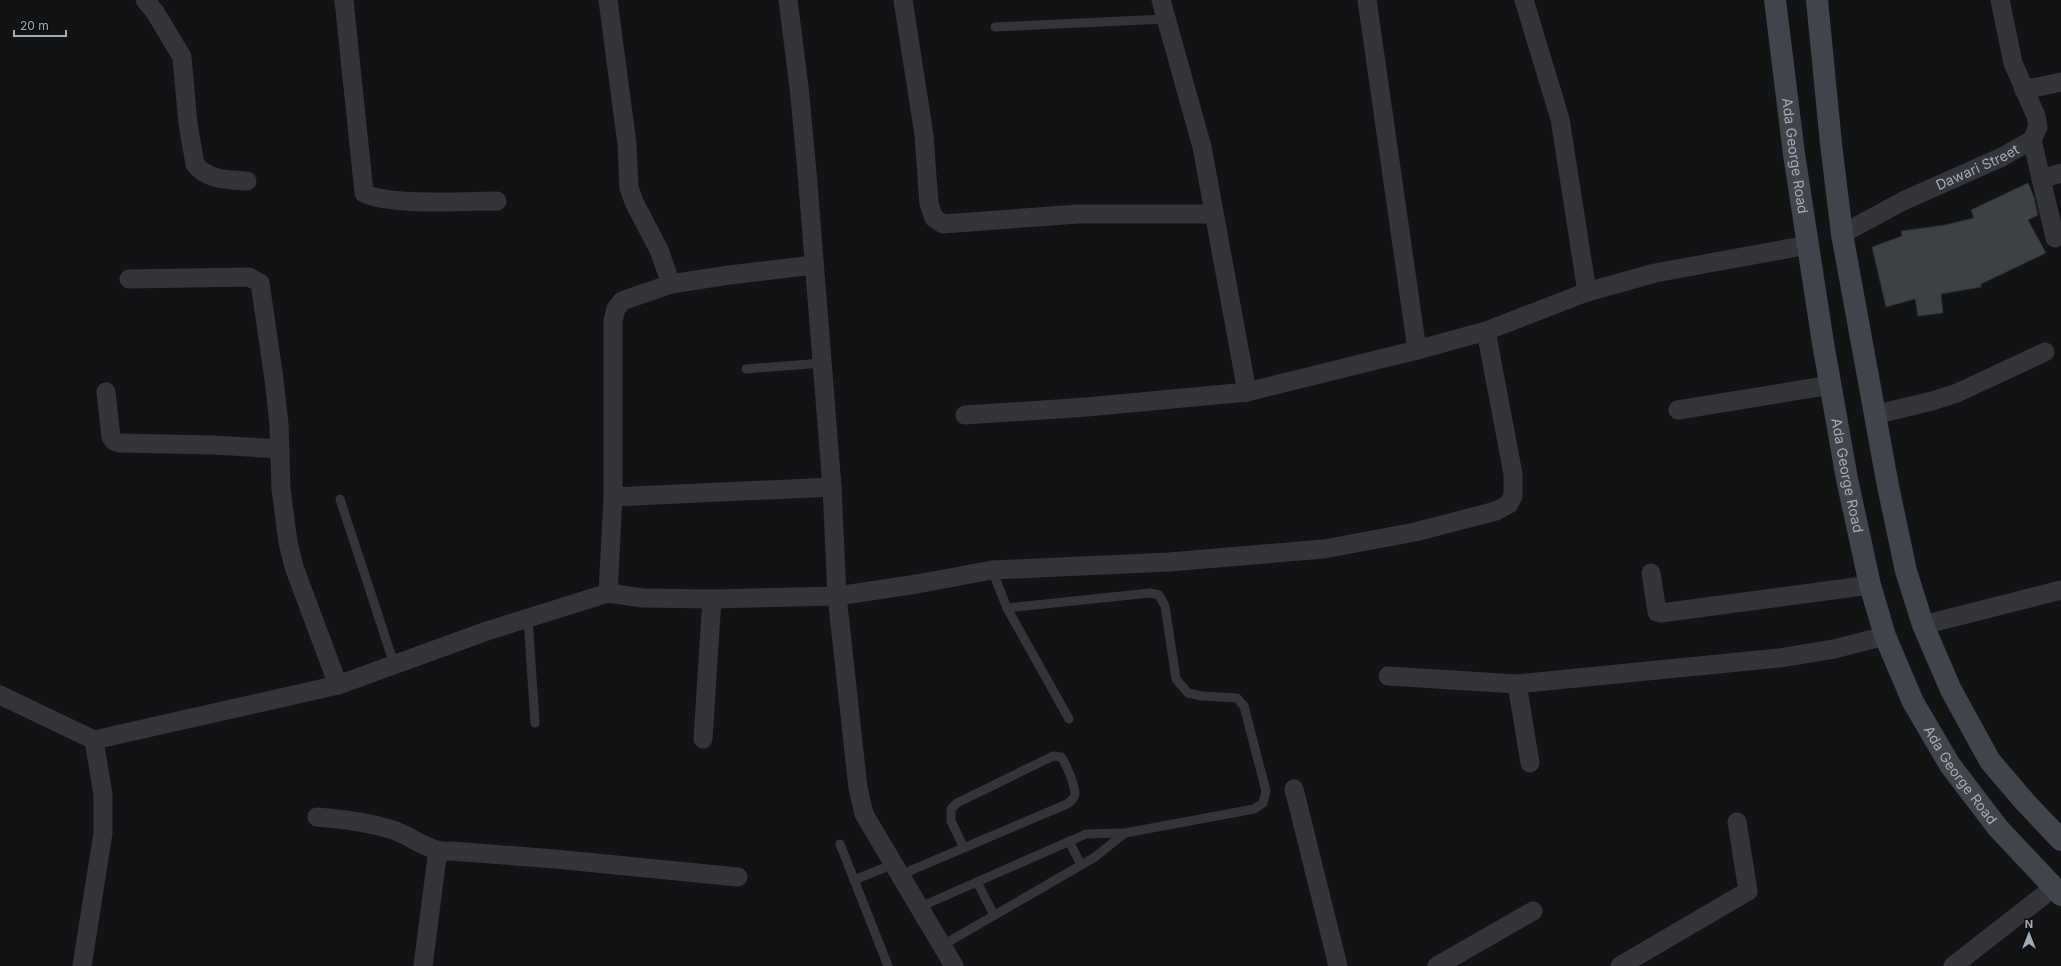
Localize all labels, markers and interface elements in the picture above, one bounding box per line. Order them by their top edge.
scale bar [14,12,66,38]
text: 20 m [20,18,49,33]
street label: Ada George Road [1779,97,1812,215]
street label: Dawari Street [1933,140,2022,193]
street label: Ada George Road [1828,417,1867,534]
street label: Ada George Road [1921,722,2001,827]
north arrow [2009,914,2049,954]
text: N [2025,917,2033,931]

